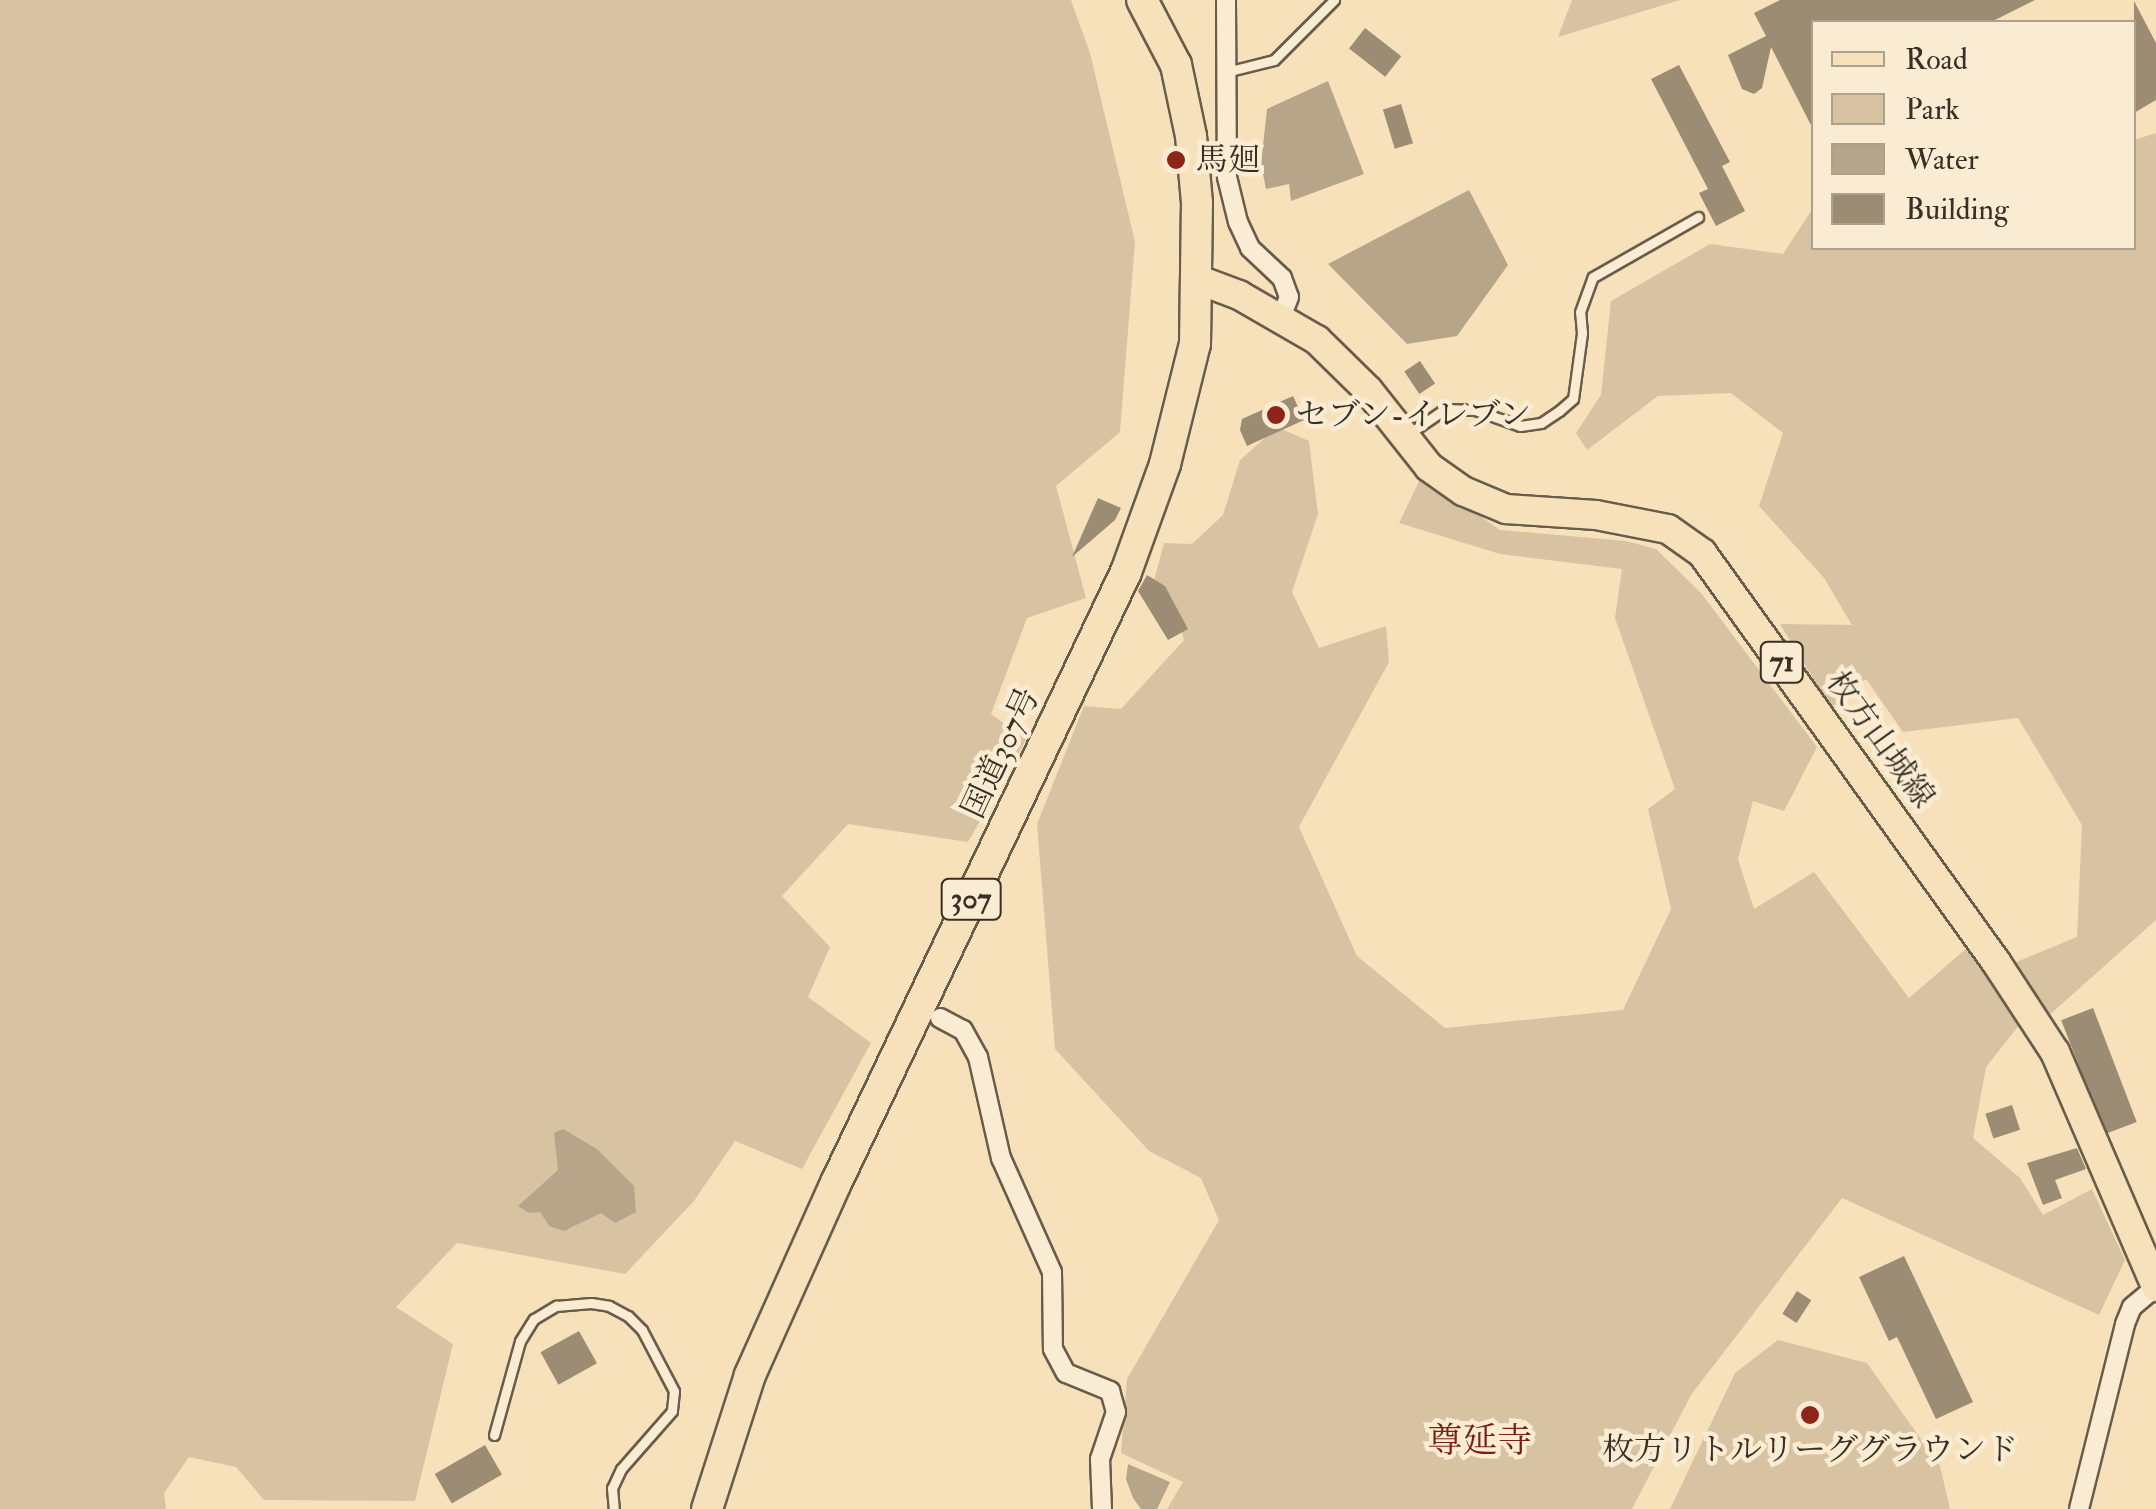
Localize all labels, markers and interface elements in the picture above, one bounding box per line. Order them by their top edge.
legend [1811,20,2136,250]
text: Road [1905,41,1968,78]
text: Park [1905,91,1960,128]
place label: 馬廻 [1196,141,1260,179]
text: Water [1905,141,1979,178]
marker: 馬廻 [1165,149,1187,171]
text: Building [1905,191,2009,228]
place label: セブン-イレブン [1296,396,1534,434]
marker: セブン-イレブン [1265,404,1287,426]
road number: 71 [1760,637,1804,687]
street label: 枚方山城線 [1817,664,1943,816]
street label: 国道307号 [954,682,1048,824]
road number: 307 [938,874,1004,924]
marker: 枚方リトルリーググラウンド [1799,1404,1821,1426]
district label: 尊延寺 [1428,1420,1532,1462]
place label: 枚方リトルリーググラウンド [1602,1431,2018,1469]

